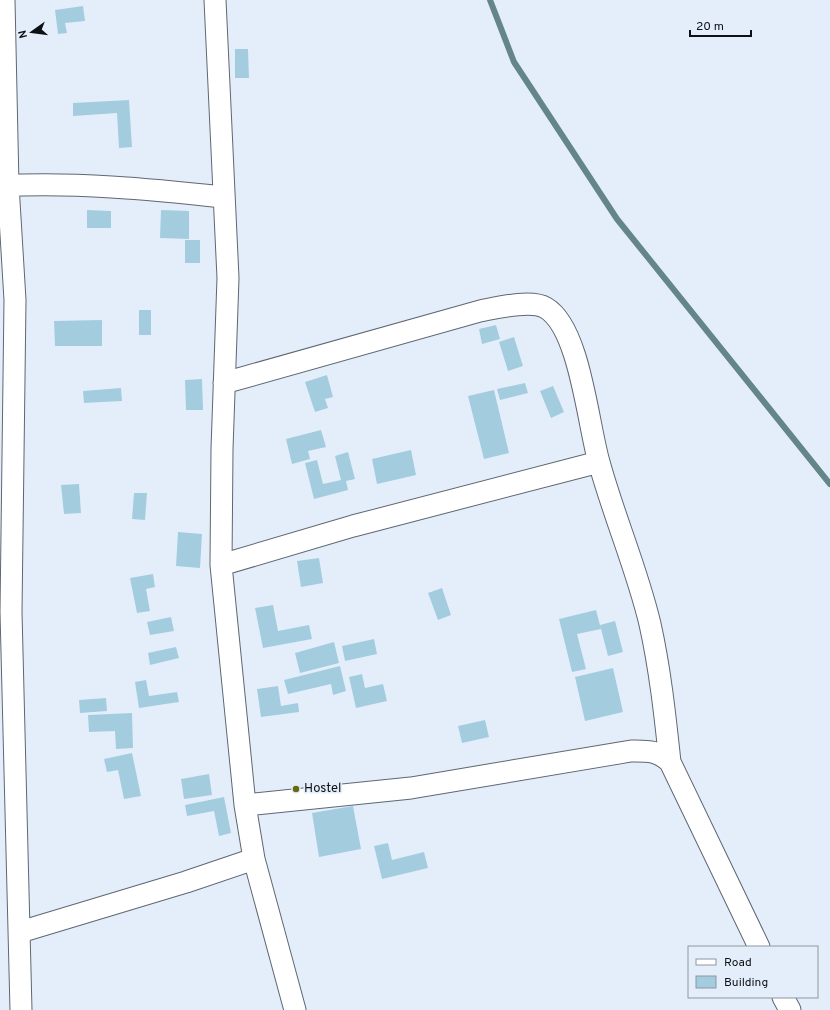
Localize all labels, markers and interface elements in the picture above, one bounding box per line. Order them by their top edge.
north arrow [12,12,52,52]
scale bar [690,12,751,38]
text: 20 m [696,19,724,35]
text: N [16,29,31,40]
place label: Hostel [304,781,341,797]
marker: Hostel [291,784,301,794]
legend [688,946,818,998]
text: Road [724,955,752,971]
text: Building [724,975,768,991]

